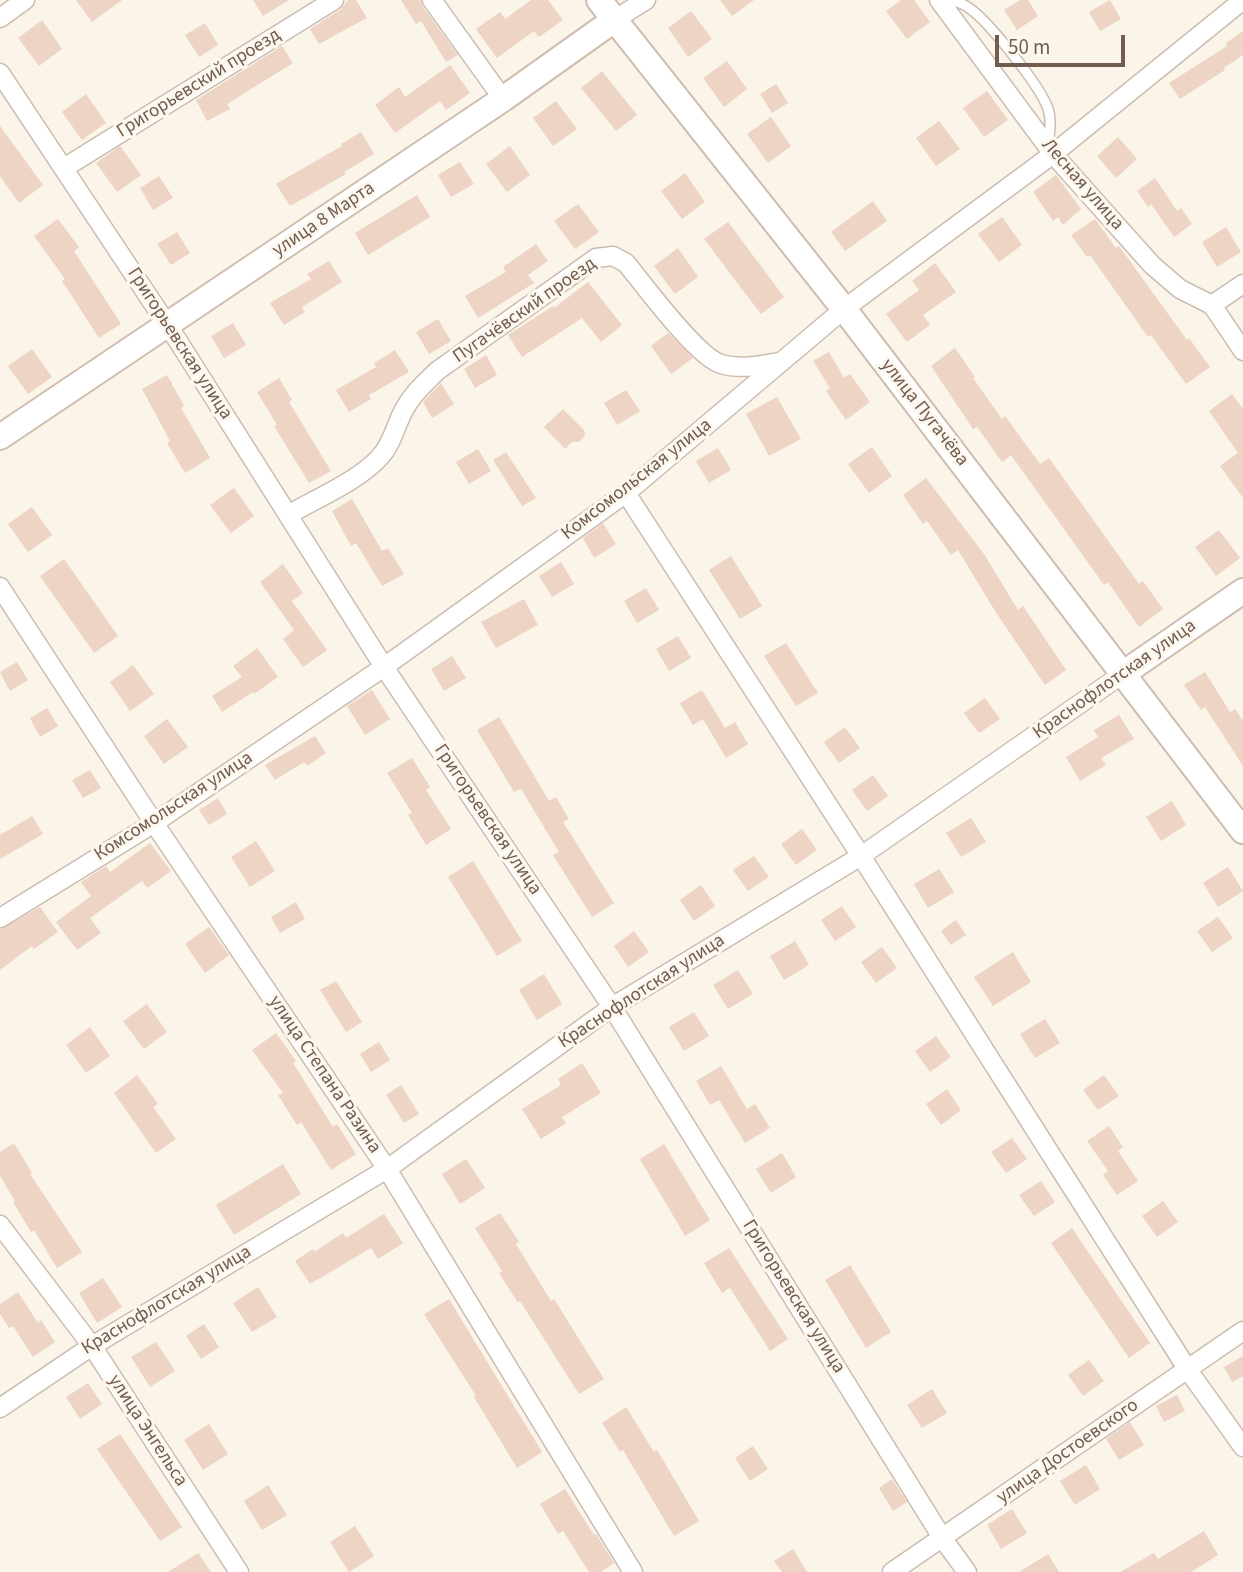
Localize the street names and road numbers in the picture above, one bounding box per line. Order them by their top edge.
street label: Григорьевский проезд [113,24,285,144]
street label: Лесная улица [1036,135,1128,235]
street label: улица 8 Марта [269,177,379,263]
street label: Пугачёвский проезд [449,253,601,369]
street label: Григорьевская улица [121,264,237,424]
street label: улица Пугачёва [875,355,973,471]
street label: Комсомольская улица [557,414,717,546]
street label: Краснофлотская улица [1029,615,1201,745]
street label: Григорьевская улица [428,740,546,900]
street label: Комсомольская улица [90,747,258,867]
street label: Краснофлотская улица [555,930,729,1054]
street label: улица Степана Разина [263,992,385,1158]
street label: Григорьевская улица [737,1216,849,1378]
street label: Краснофлотская улица [78,1241,256,1361]
street label: улица Энгельса [102,1371,192,1491]
street label: улица Достоевского [993,1395,1143,1509]

